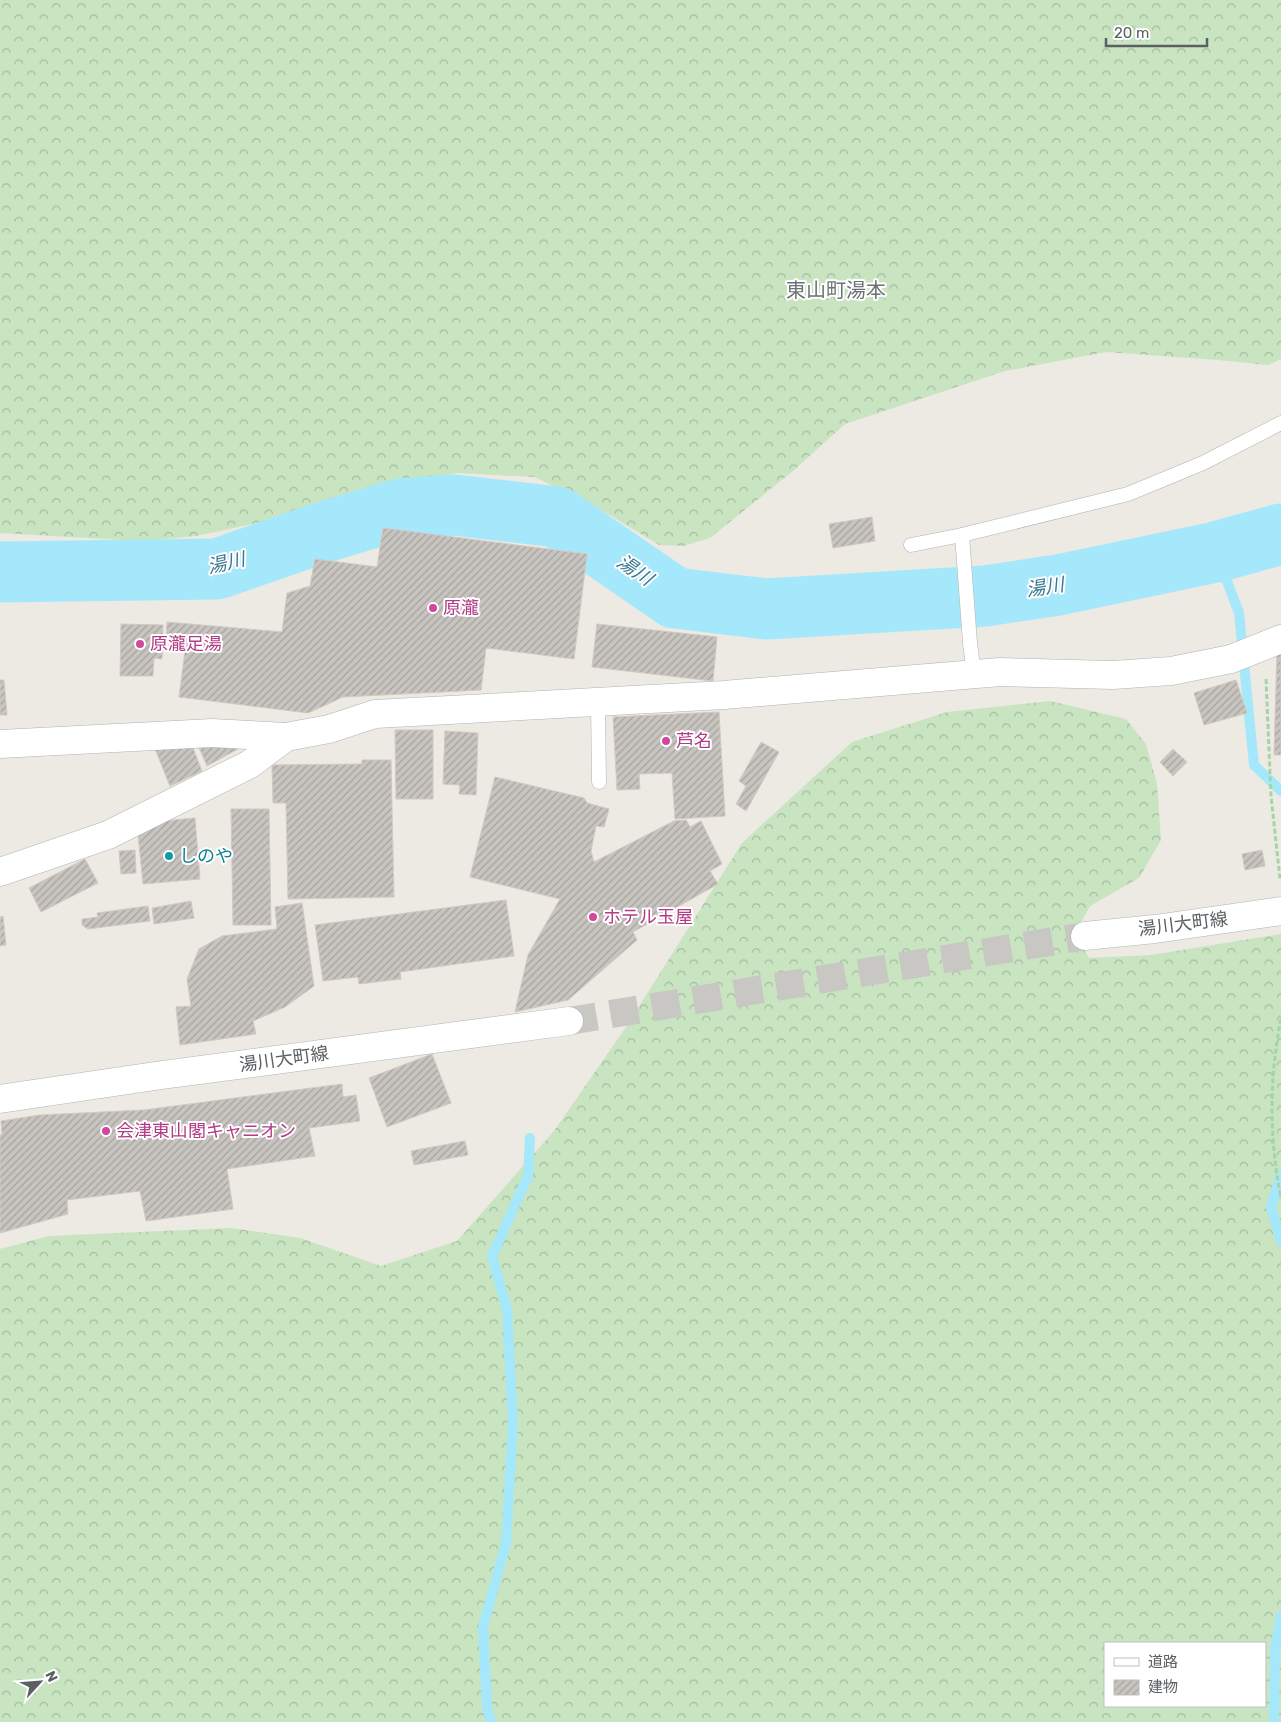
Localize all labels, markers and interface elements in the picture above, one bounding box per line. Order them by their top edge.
scale bar [1106,15,1207,47]
text: 20 m [1114,24,1149,42]
district label: 東山町湯本 [786,278,886,302]
water label: 湯川 [205,547,249,578]
water label: 湯川 [613,550,659,591]
water label: 湯川 [1024,572,1068,601]
place label: 原瀧 [443,597,479,619]
marker: 原瀧 [427,602,439,614]
place label: 原瀧足湯 [150,633,222,655]
marker: 原瀧足湯 [134,638,146,650]
place label: 芦名 [676,730,712,752]
marker: 芦名 [660,735,672,747]
place label: しのや [179,845,233,867]
marker: しのや [163,850,175,862]
place label: ホテル玉屋 [603,906,693,928]
street label: 湯川大町線 [1137,908,1229,940]
marker: ホテル玉屋 [587,911,599,923]
street label: 湯川大町線 [238,1042,330,1076]
place label: 会津東山閣キャニオン [116,1120,296,1142]
marker: 会津東山閣キャニオン [100,1125,112,1137]
legend [1104,1642,1266,1707]
text: 道路 [1148,1653,1178,1671]
north arrow [15,1657,65,1707]
text: N [41,1668,61,1685]
text: 建物 [1148,1678,1178,1696]

